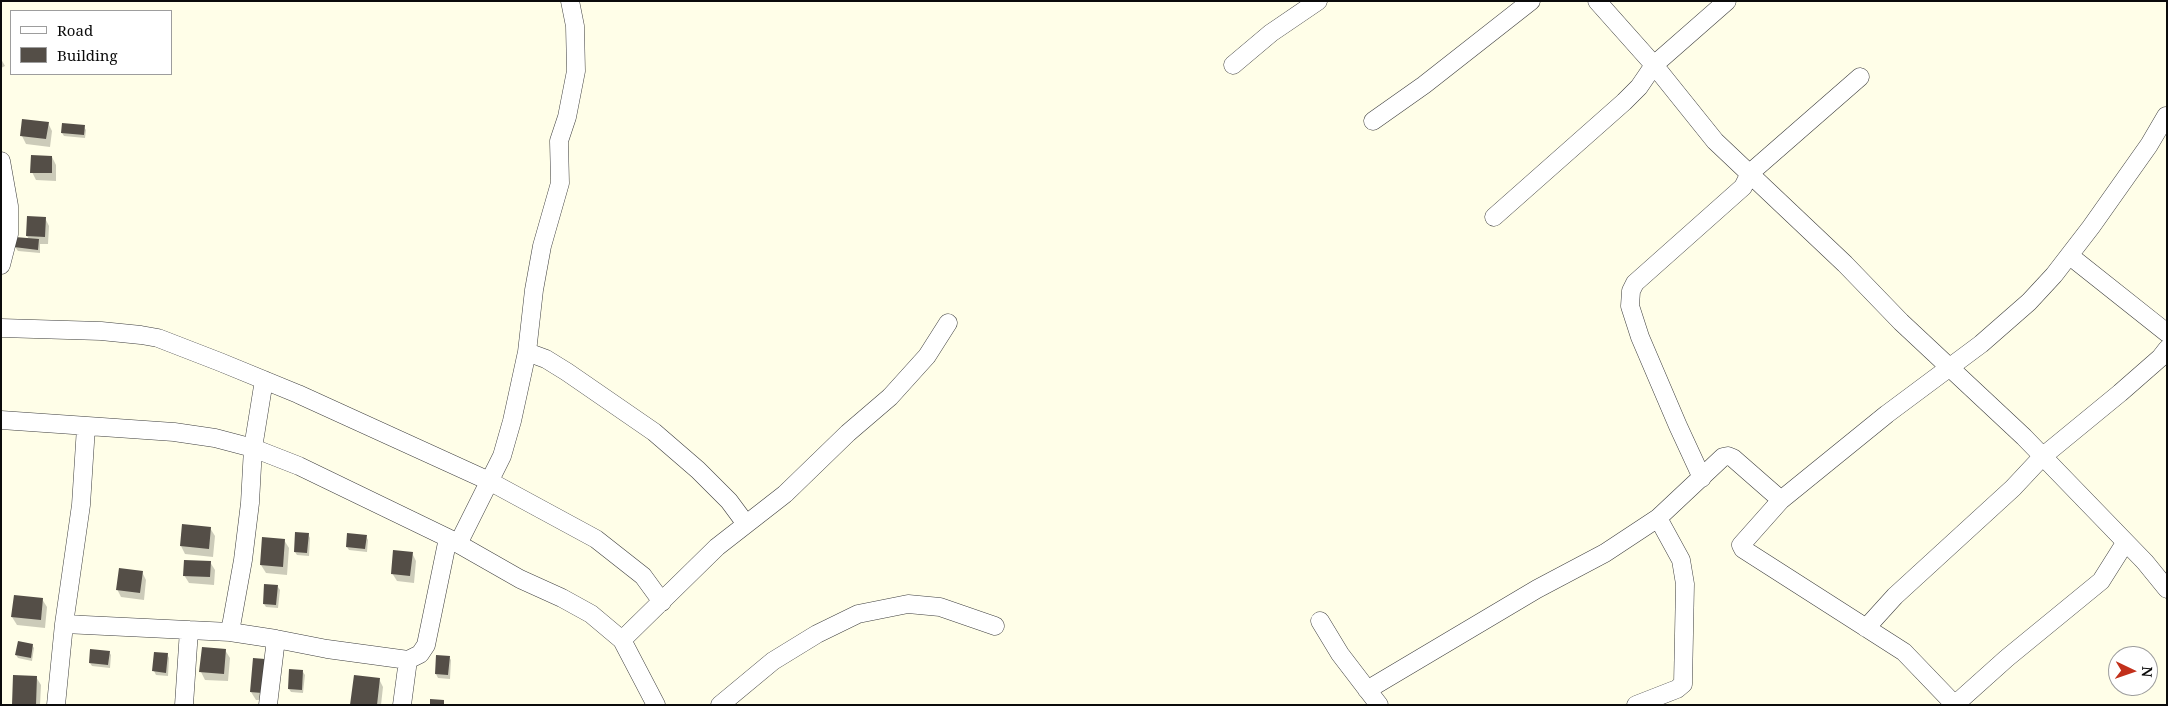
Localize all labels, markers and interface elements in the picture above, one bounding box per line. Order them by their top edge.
legend [10,10,172,75]
text: Road [57,20,93,40]
text: Building [57,45,118,65]
north arrow [2108,646,2158,696]
text: N [2138,666,2157,678]

